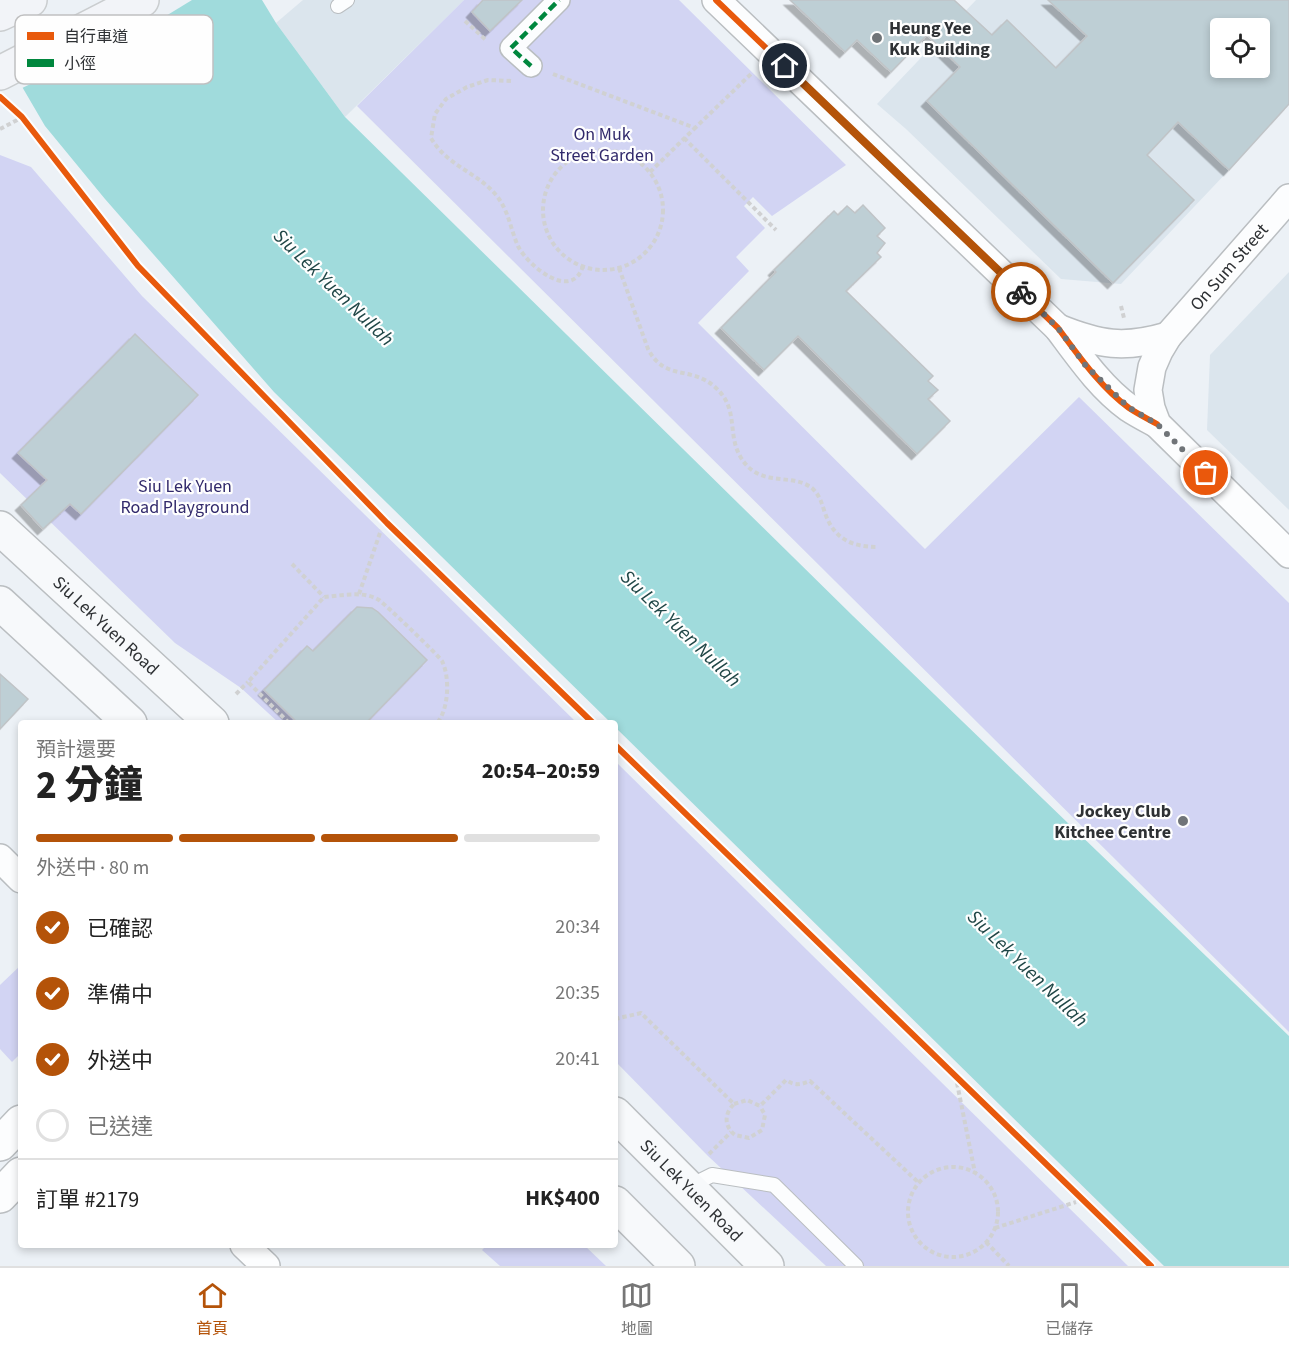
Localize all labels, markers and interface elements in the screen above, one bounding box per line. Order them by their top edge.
legend [15,15,213,84]
place label: Heung Yee Kuk Building [889,16,990,62]
map controls [1210,18,1270,78]
button: locate [1210,18,1270,78]
text: 自行車道 [64,26,128,48]
marker: Heung Yee Kuk Building [870,31,884,45]
pin [759,40,810,91]
icon: home [768,49,801,82]
text: 小徑 [64,53,96,75]
park label: On Muk Street Garden [550,122,654,168]
street label: On Sum Street [1184,218,1274,316]
water label: Siu Lek Yuen Nullah [267,223,400,353]
courier [991,262,1051,322]
icon: bike [1005,276,1038,309]
pin [1180,447,1231,498]
icon: bag [1189,456,1222,489]
park label: Siu Lek Yuen Road Playground [120,474,250,520]
water label: Siu Lek Yuen Nullah [614,564,747,694]
street label: Siu Lek Yuen Road [47,571,164,681]
text: 預計還要 [36,736,116,764]
text: 20:54–20:59 [482,755,600,787]
text: 2 分鐘 [36,758,143,814]
place label: Jockey Club Kitchee Centre [1054,799,1171,845]
marker: Jockey Club Kitchee Centre [1176,814,1190,828]
text: 外送中 · 80 m [36,854,149,882]
water label: Siu Lek Yuen Nullah [961,904,1094,1034]
icon: check [36,911,69,944]
text: 已確認 [87,913,153,945]
text: 20:34 [555,913,600,941]
icon: check [36,977,69,1010]
text: 準備中 [87,979,153,1011]
text: 20:35 [555,979,600,1007]
icon: check [36,1043,69,1076]
text: 外送中 [87,1045,153,1077]
text: 20:41 [555,1045,600,1073]
text: 已送達 [87,1111,153,1143]
street label: Siu Lek Yuen Road [634,1134,748,1248]
text: HK$400 [525,1182,600,1214]
text: 訂單 #2179 [36,1184,139,1216]
tab: 首頁 [196,1279,229,1340]
tab: 地圖 [620,1279,653,1340]
tab: 已儲存 [1045,1279,1093,1340]

